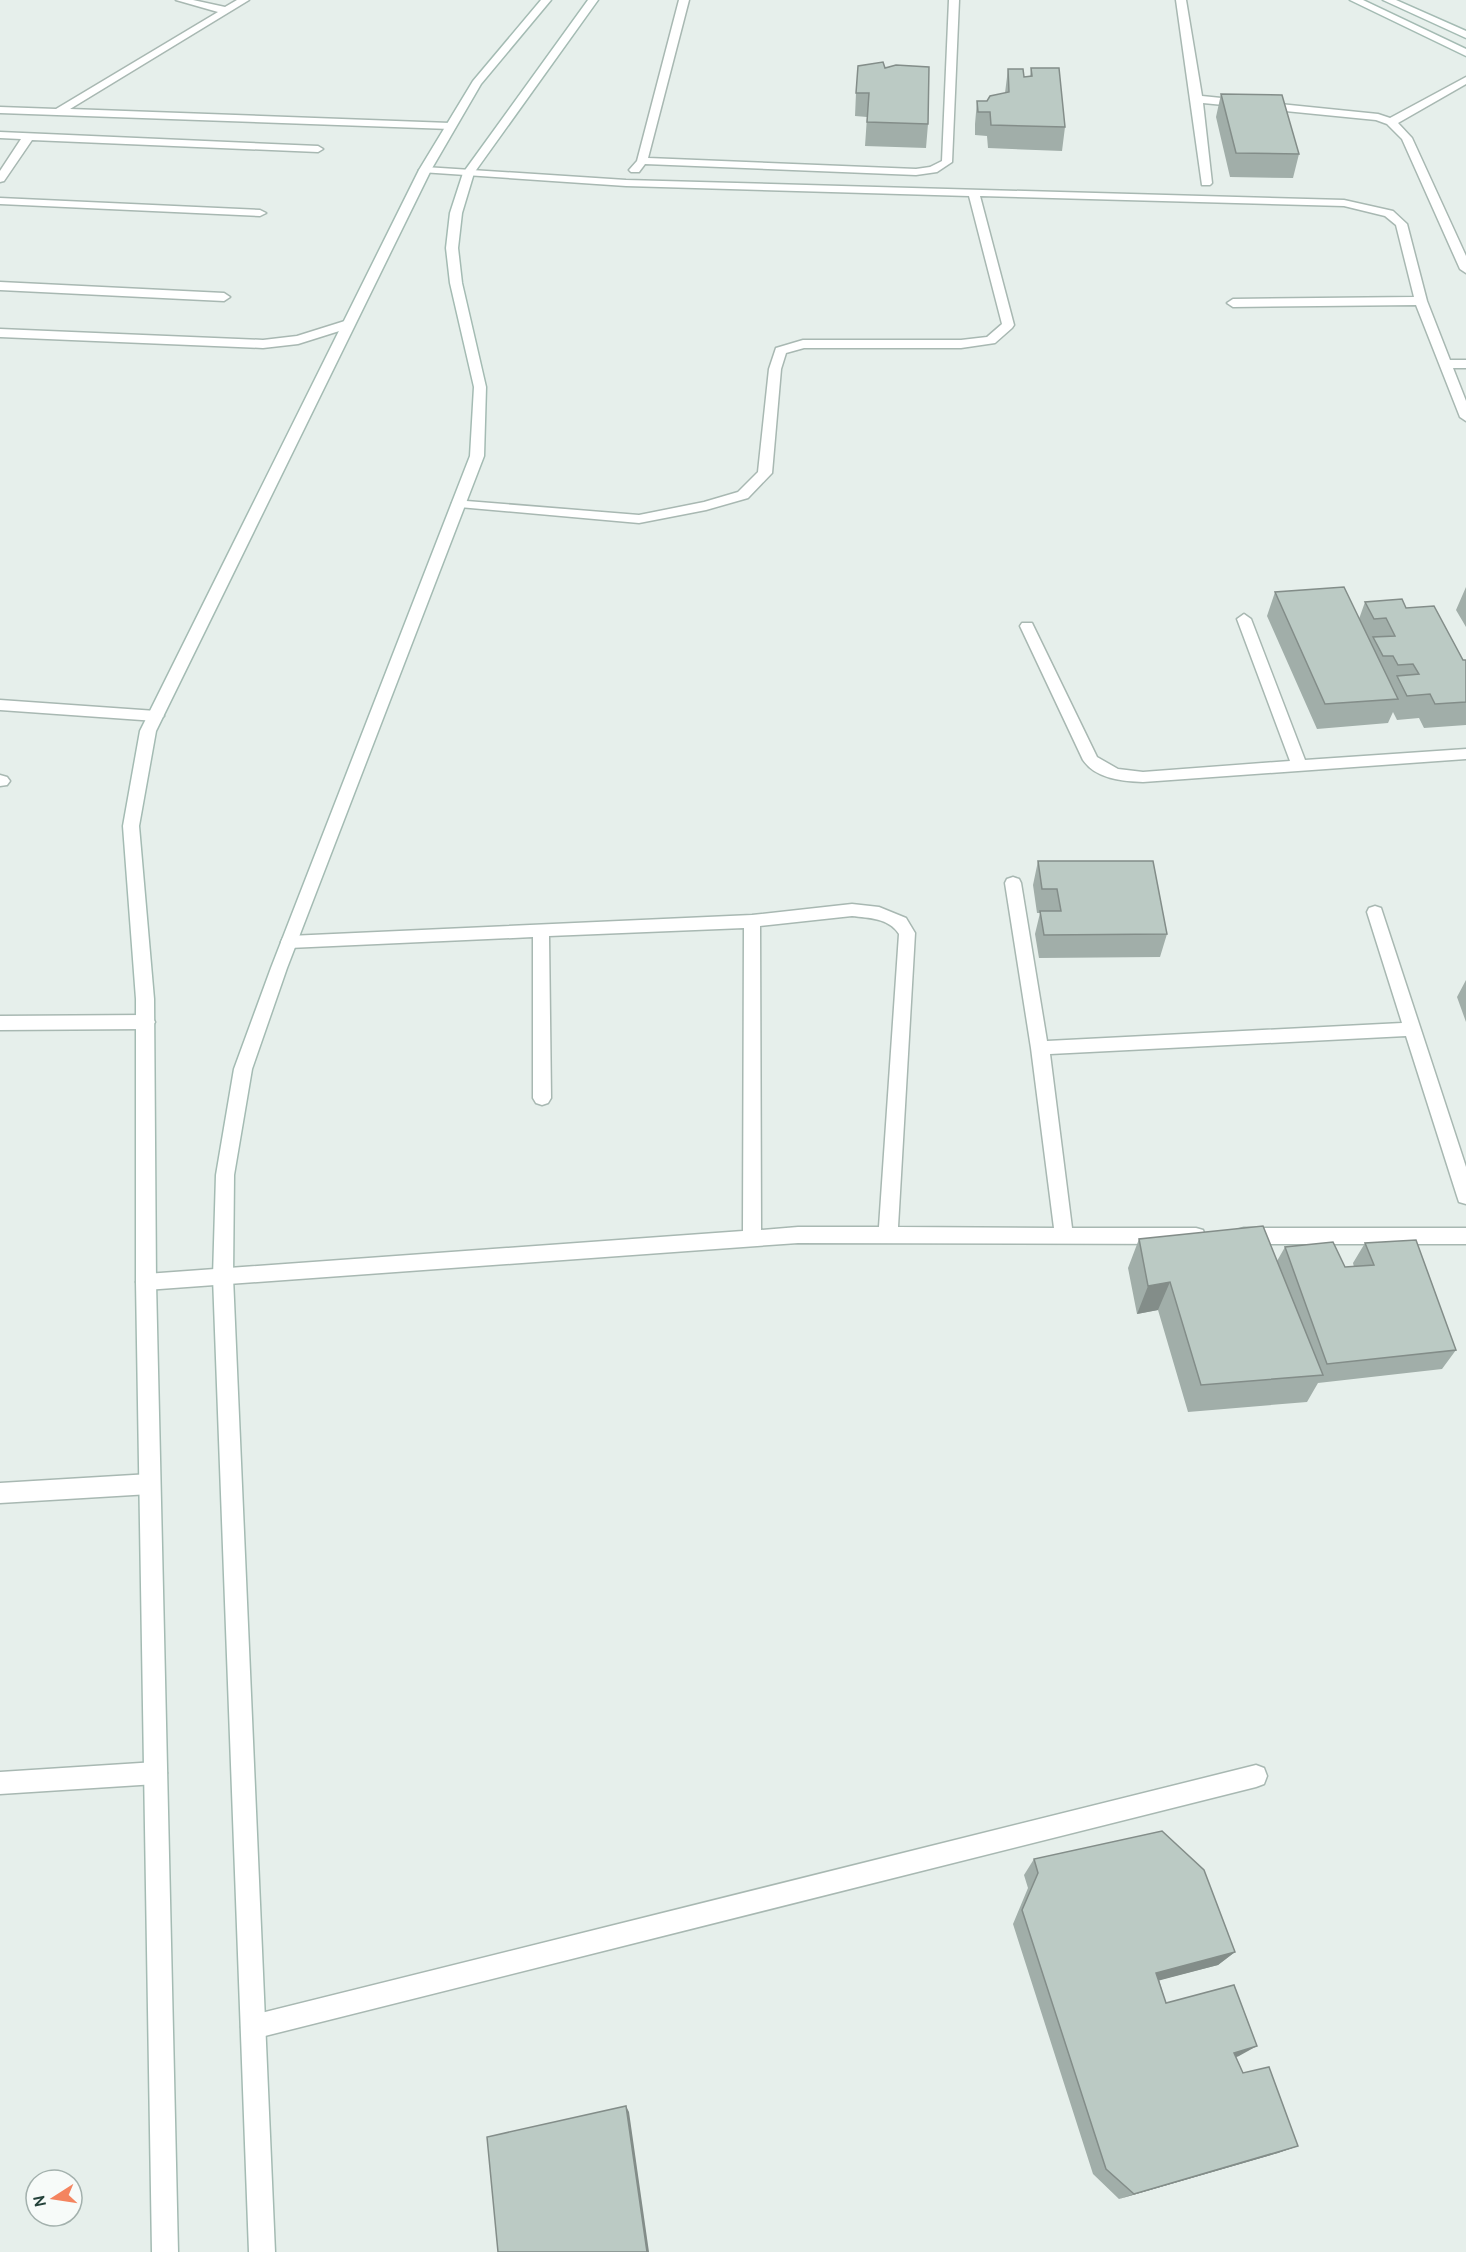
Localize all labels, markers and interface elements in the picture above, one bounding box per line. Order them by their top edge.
north arrow [24,2168,84,2228]
text: N [29,2194,50,2209]

